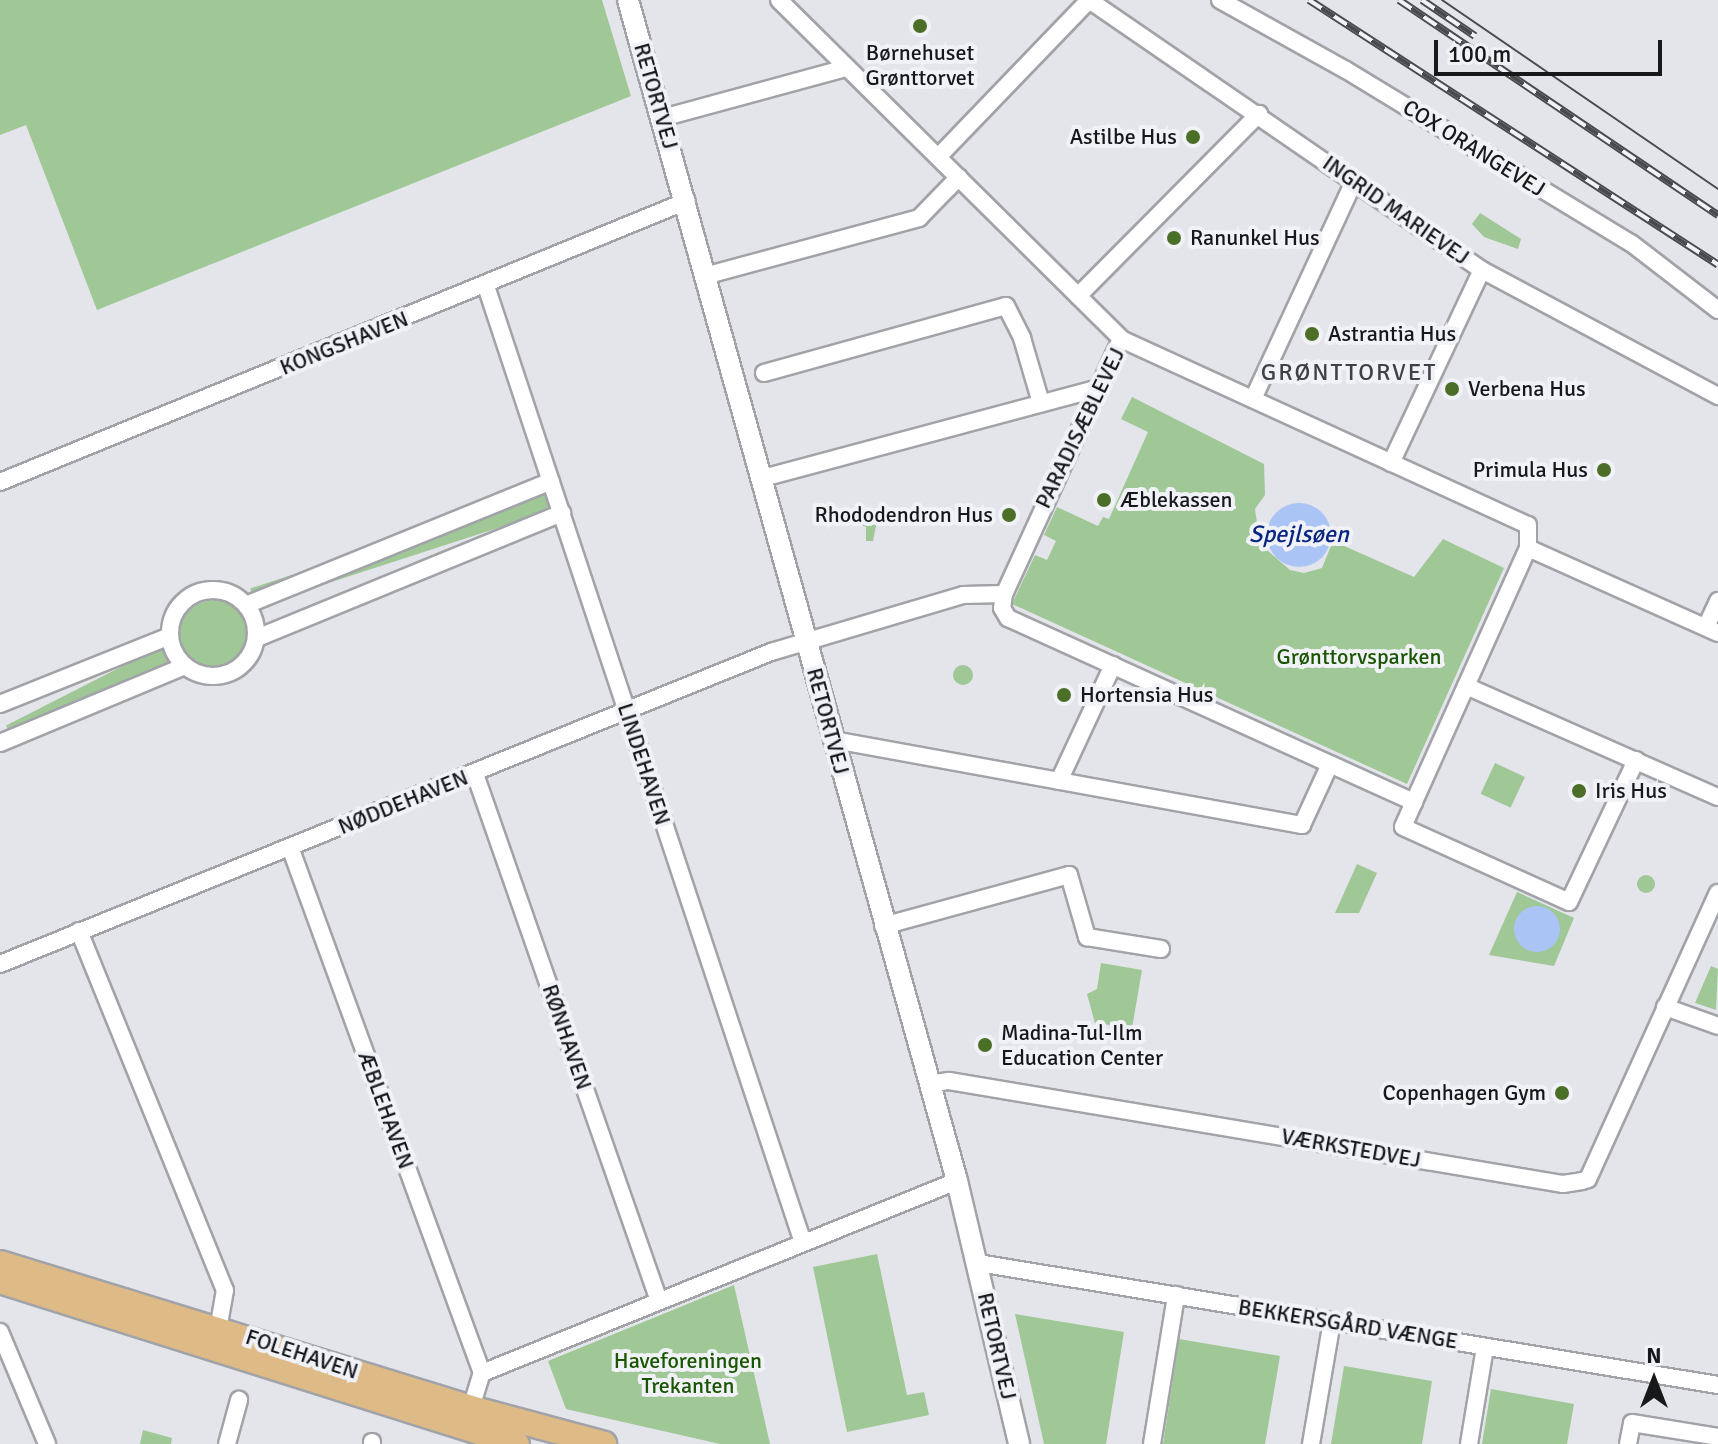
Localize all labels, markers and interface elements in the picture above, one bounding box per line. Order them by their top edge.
marker: Børnehuset Grønttorvet [911,17,929,35]
scale bar [1438,24,1666,74]
place label: Børnehuset Grønttorvet [865,39,975,90]
text: 100 m [1448,39,1511,69]
street label: RETORTVEJ [628,40,684,152]
street label: COX ORANGEVEJ [1398,94,1550,202]
place label: Astilbe Hus [1070,124,1177,150]
marker: Astilbe Hus [1184,128,1202,146]
street label: INGRID MARIEVEJ [1318,150,1474,270]
place label: Ranunkel Hus [1190,225,1320,251]
marker: Ranunkel Hus [1165,229,1183,247]
street label: KONGSHAVEN [276,305,412,381]
place label: Astrantia Hus [1328,321,1456,347]
marker: Astrantia Hus [1303,325,1321,343]
street label: PARADISÆBLEVEJ [1030,343,1130,513]
district label: GRØNTTORVET [1261,359,1437,387]
place label: Verbena Hus [1468,376,1586,402]
marker: Verbena Hus [1443,380,1461,398]
place label: Primula Hus [1473,457,1588,483]
marker: Primula Hus [1595,461,1613,479]
place label: Æblekassen [1120,487,1233,513]
marker: Æblekassen [1095,491,1113,509]
place label: Rhododendron Hus [814,502,993,528]
marker: Rhododendron Hus [1000,506,1018,524]
water label: Spejlsøen [1249,521,1349,549]
park label: Grønttorvsparken [1277,644,1441,670]
street label: RETORTVEJ [801,665,855,777]
place label: Hortensia Hus [1080,682,1213,708]
marker: Hortensia Hus [1055,686,1073,704]
street label: LINDEHAVEN [612,700,676,828]
street label: NØDDEHAVEN [334,764,472,840]
place label: Iris Hus [1595,778,1667,804]
marker: Iris Hus [1570,782,1588,800]
street label: RØNHAVEN [537,981,597,1093]
place label: Madina-Tul-Ilm Education Center [1001,1019,1163,1070]
marker: Madina-Tul-Ilm Education Center [976,1036,994,1054]
street label: ÆBLEHAVEN [352,1047,420,1173]
place label: Copenhagen Gym [1382,1080,1546,1106]
marker: Copenhagen Gym [1553,1084,1571,1102]
street label: VÆRKSTEDVEJ [1279,1123,1423,1173]
street label: RETORTVEJ [972,1290,1022,1402]
street label: BEKKERSGÅRD VÆNGE [1236,1294,1460,1354]
street label: FOLEHAVEN [242,1323,362,1385]
north arrow [1614,1340,1694,1420]
text: N [1646,1342,1662,1369]
park label: Haveforeningen Trekanten [614,1347,762,1398]

